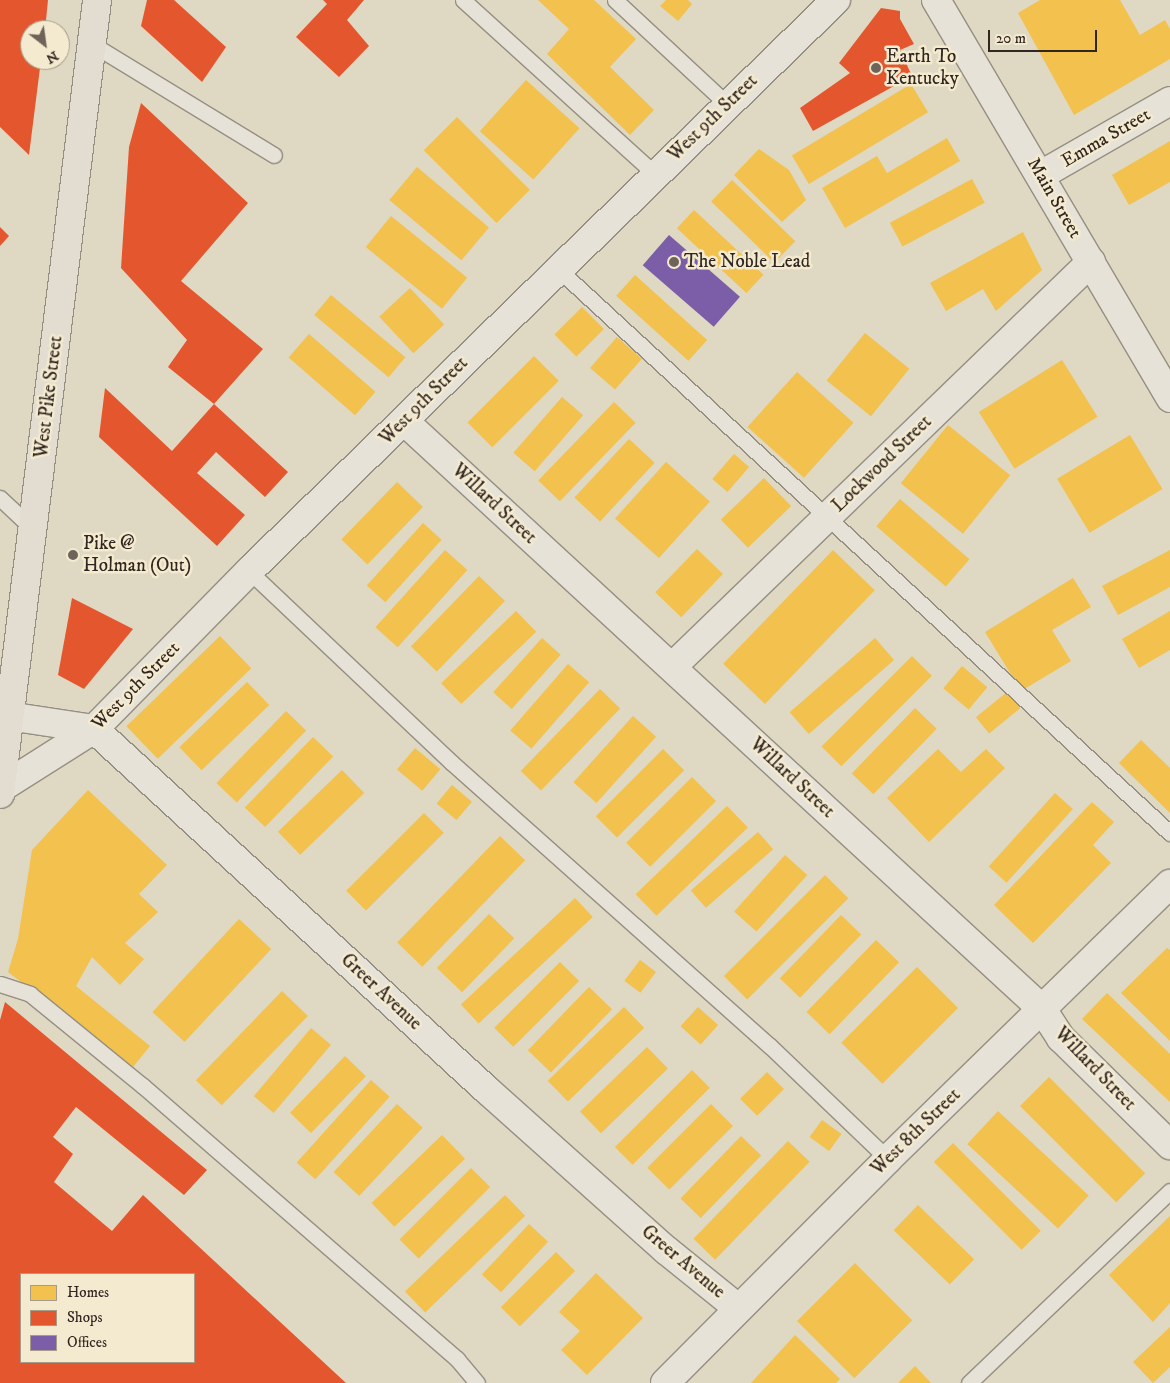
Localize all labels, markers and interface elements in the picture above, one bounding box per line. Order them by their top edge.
north arrow [20,20,70,70]
scale bar [990,20,1099,52]
text: 20 m [996,29,1026,48]
text: N [43,46,61,68]
place label: Earth To Kentucky [886,46,959,90]
marker: Earth To Kentucky [870,62,882,74]
street label: West 9th Street [664,70,762,166]
street label: Emma Street [1057,103,1155,173]
street label: Main Street [1022,154,1086,242]
place label: The Noble Lead [684,251,810,273]
marker: The Noble Lead [668,256,680,268]
street label: West Pike Street [30,335,68,459]
street label: West 9th Street [375,352,473,450]
street label: Lockwood Street [827,411,937,517]
street label: Willard Street [447,459,541,549]
place label: Pike @ Holman (Out) [83,533,191,577]
marker: Pike @ Holman (Out) [67,549,79,561]
street label: West 9th Street [87,637,185,735]
street label: Willard Street [745,733,839,823]
street label: Greer Avenue [336,949,426,1035]
street label: Willard Street [1050,1023,1140,1115]
street label: West 8th Street [867,1084,965,1180]
street label: Greer Avenue [637,1220,729,1304]
legend [20,1273,195,1363]
text: Homes [67,1283,109,1302]
text: Shops [67,1308,103,1327]
text: Offices [67,1333,107,1352]

